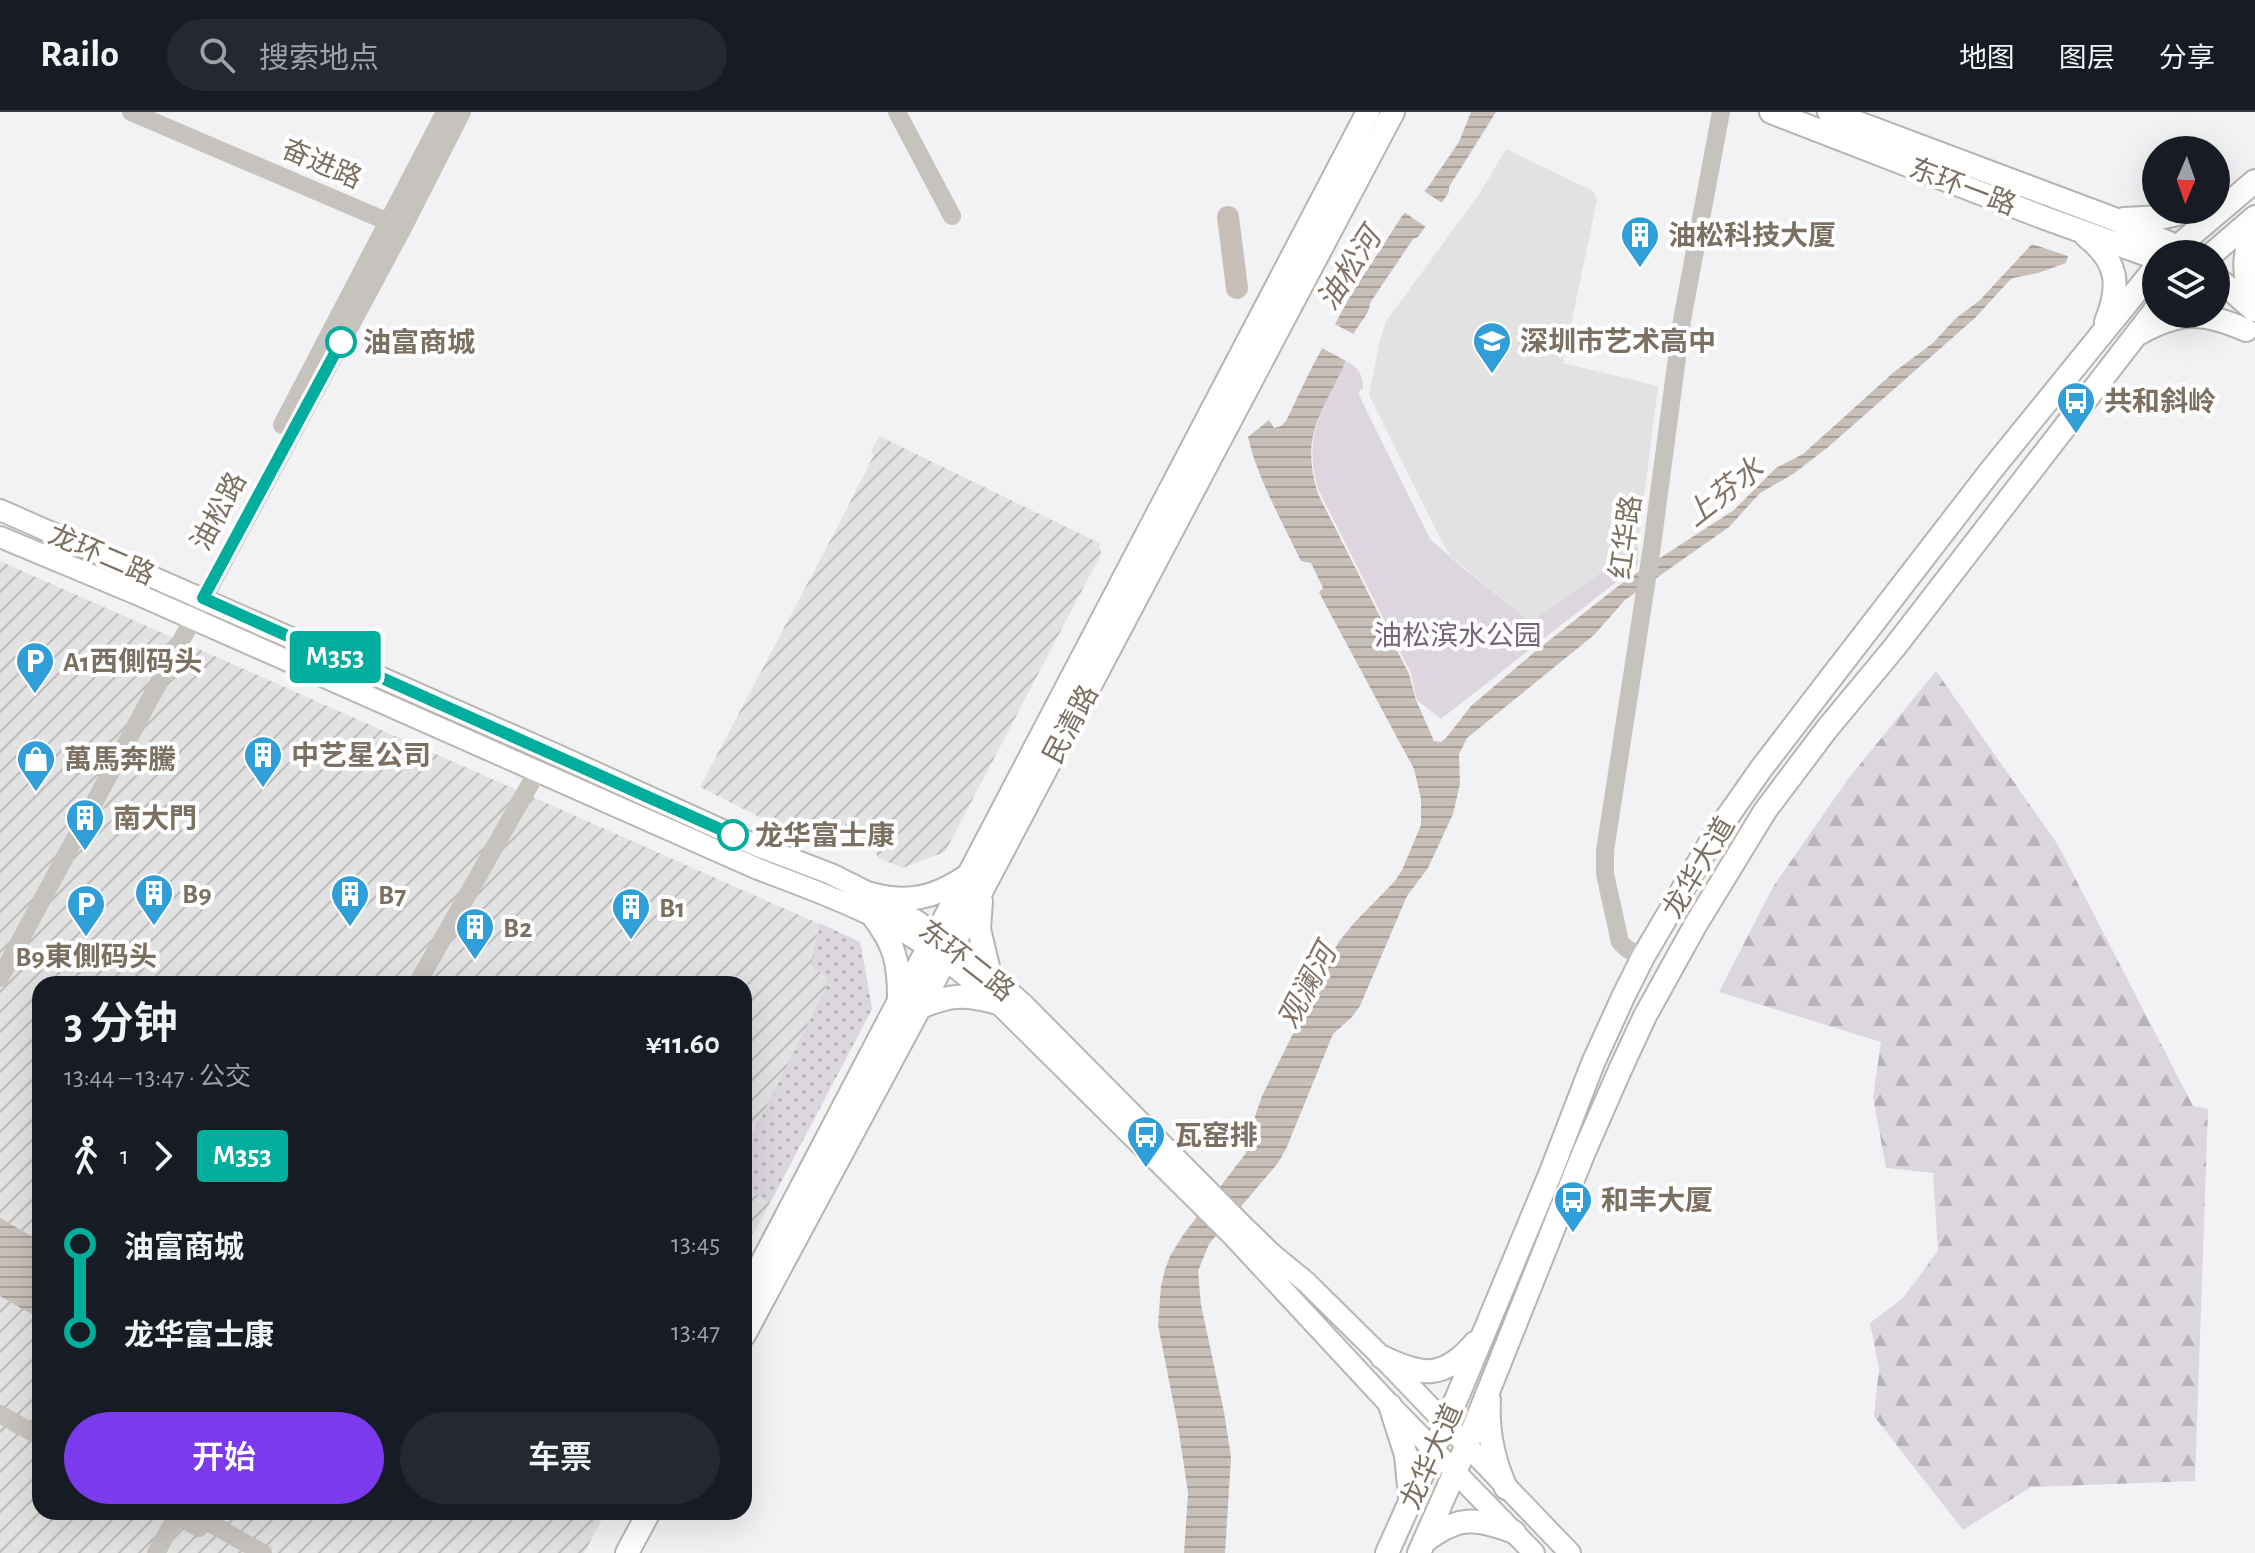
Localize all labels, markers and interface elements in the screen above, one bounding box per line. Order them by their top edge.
search box [167,19,727,91]
icon: search [195,33,239,77]
text: Railo [40,36,119,74]
text: 搜索地点 [259,44,379,74]
text: 地图 [1959,45,2015,73]
text: 图层 [2059,45,2115,73]
text: 分享 [2159,45,2215,73]
street label: 奋进路 [277,134,366,194]
north arrow [2142,136,2230,224]
map controls [2142,136,2230,328]
street label: 东环一路 [1905,153,2020,221]
building icon: 油松科技大厦 [1619,214,1661,269]
water label: 油松河 [1311,218,1390,315]
place label: 油松科技大厦 [1668,220,1836,251]
button: layers [2142,240,2230,328]
school or university icon: 深圳市艺术高中 [1471,320,1513,375]
place label: 深圳市艺术高中 [1520,326,1716,357]
marker: 油富商城 [326,327,356,357]
place label: 油富商城 [363,327,475,358]
bus stop icon: 共和斜岭 [2055,380,2097,435]
place label: 共和斜岭 [2104,386,2216,417]
water label: 上芬水 [1679,450,1771,532]
street label: 油松路 [186,467,252,556]
street label: 红华路 [1605,493,1647,581]
street label: 龙环二路 [44,519,159,591]
park label: 油松滨水公园 [1374,621,1542,651]
line badge: M353 [279,631,391,683]
parking icon: A1西側码头 [14,640,56,695]
text: M353 [306,643,364,671]
place label: A1西側码头 [63,647,202,677]
street label: 民清路 [1038,680,1104,769]
building icon: 中艺星公司 [242,734,284,789]
shop icon: 萬馬奔騰 [15,738,57,793]
place label: 中艺星公司 [291,741,431,771]
place label: 萬馬奔騰 [64,745,176,775]
building icon: 南大門 [64,797,106,852]
place label: 南大門 [113,804,197,834]
street label: 龙华大道 [1657,812,1741,923]
marker: 龙华富士康 [718,820,748,850]
place label: 龙华富士康 [755,820,895,851]
building icon: B9 [133,872,175,927]
building icon: B7 [329,873,371,928]
place label: B9 [182,881,212,909]
place label: B7 [378,882,406,910]
parking icon: B9東側码头 [65,883,107,938]
building icon: B1 [610,886,652,941]
place label: B1 [659,895,685,923]
building icon: B2 [454,906,496,961]
street label: 东环二路 [913,914,1020,1007]
place label: B2 [503,915,532,943]
water label: 观澜河 [1273,935,1345,1033]
place label: B9東側码头 [15,942,157,972]
text: 3 分钟 [64,1003,178,1047]
text: ¥11.60 [646,1029,720,1059]
text: 13:44 – 13:47 · 公交 [64,1064,251,1090]
bus stop icon: 瓦窑排 [1125,1114,1167,1169]
place label: 瓦窑排 [1174,1120,1258,1151]
icon: walk [64,1134,108,1178]
icon: forward [141,1134,185,1178]
text: M353 [213,1142,272,1170]
text: 1 [120,1143,129,1169]
bus stop icon: 和丰大厦 [1552,1179,1594,1234]
place label: 和丰大厦 [1601,1186,1713,1216]
text: 13:45 [671,1231,720,1257]
text: 油富商城 [124,1233,244,1263]
text: 13:47 [671,1319,720,1345]
text: 龙华富士康 [124,1321,274,1351]
street label: 龙华大道 [1395,1399,1468,1514]
button: 开始 [64,1412,384,1504]
button: 车票 [400,1412,720,1504]

